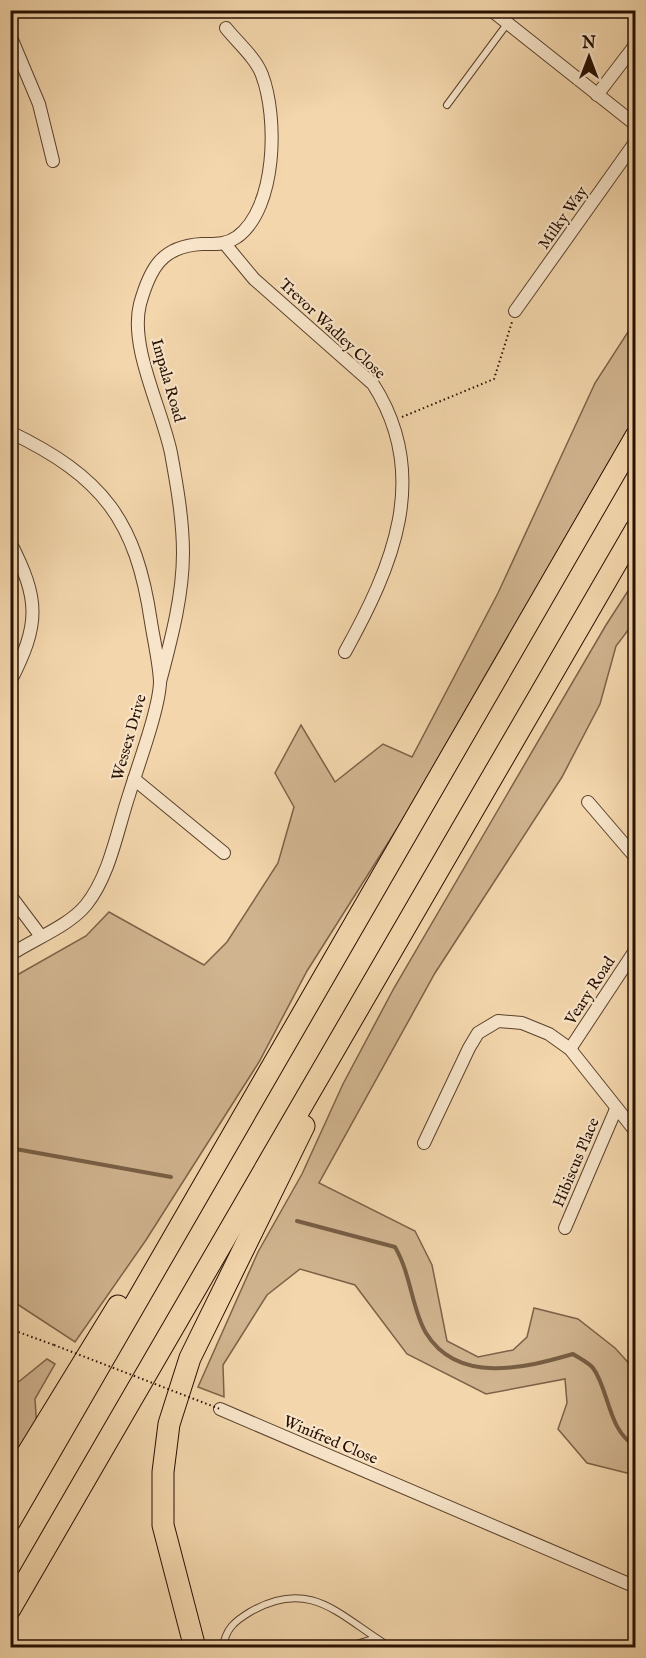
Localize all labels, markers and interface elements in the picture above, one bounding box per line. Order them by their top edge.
north arrow [559,27,619,87]
text: N [581,34,596,54]
street label: Milky Way [535,183,593,254]
street label: Trevor Wadley Close [274,275,389,384]
street label: Impala Road [146,337,189,425]
street label: Wessex Drive [108,692,152,783]
street label: Veary Road [561,953,620,1030]
street label: Hibiscus Place [549,1115,605,1211]
street label: Winifred Close [280,1412,380,1470]

